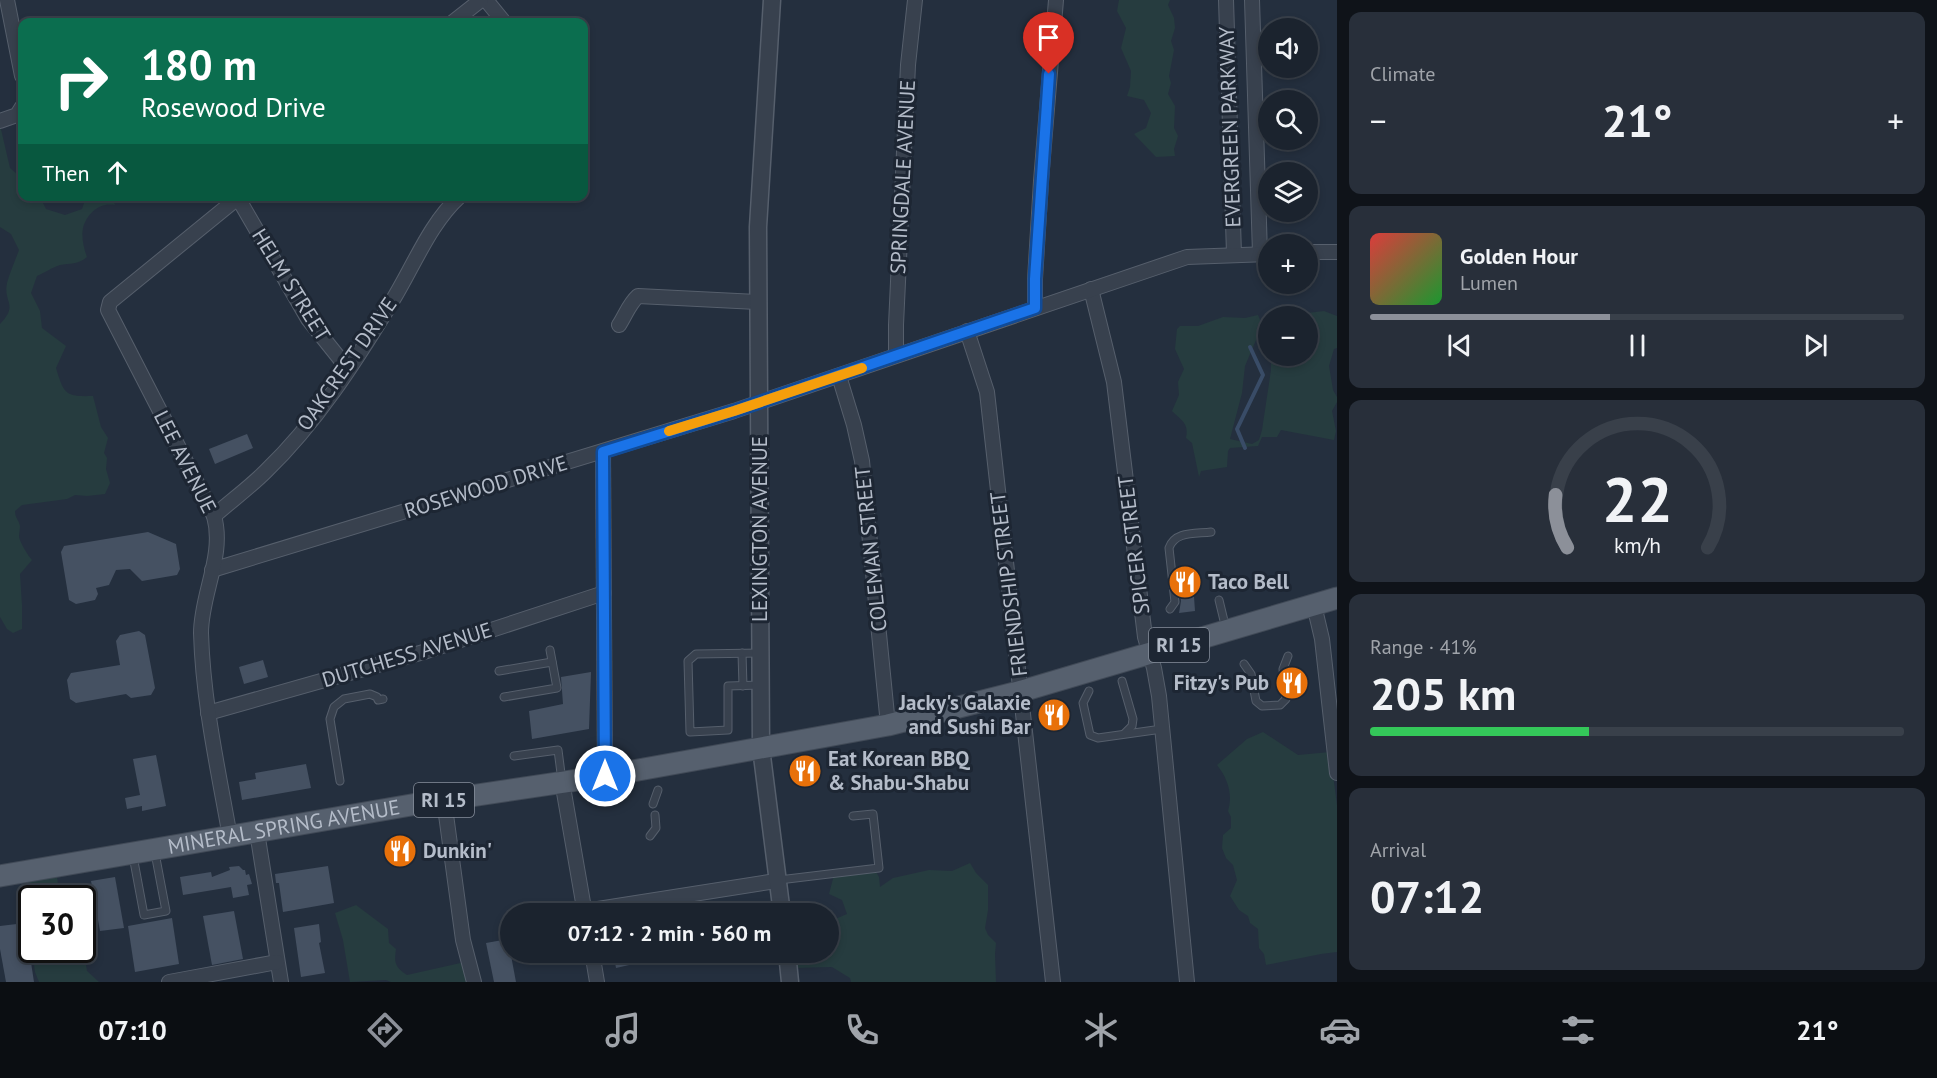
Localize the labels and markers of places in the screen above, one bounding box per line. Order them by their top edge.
pin [1023,12,1074,74]
restaurant icon: Taco Bell [1167,564,1203,600]
place label: Taco Bell [1208,568,1290,595]
restaurant icon: Fitzy's Pub [1274,665,1310,701]
place label: Fitzy's Pub [1174,669,1269,696]
place label: Jacky's Galaxie and Sushi Bar [898,689,1032,740]
restaurant icon: Jacky's Galaxie and Sushi Bar [1036,697,1072,733]
place label: Eat Korean BBQ & Shabu-Shabu [828,745,970,796]
restaurant icon: Eat Korean BBQ & Shabu-Shabu [787,753,823,789]
restaurant icon: Dunkin' [382,833,418,869]
place label: Dunkin' [423,837,492,864]

